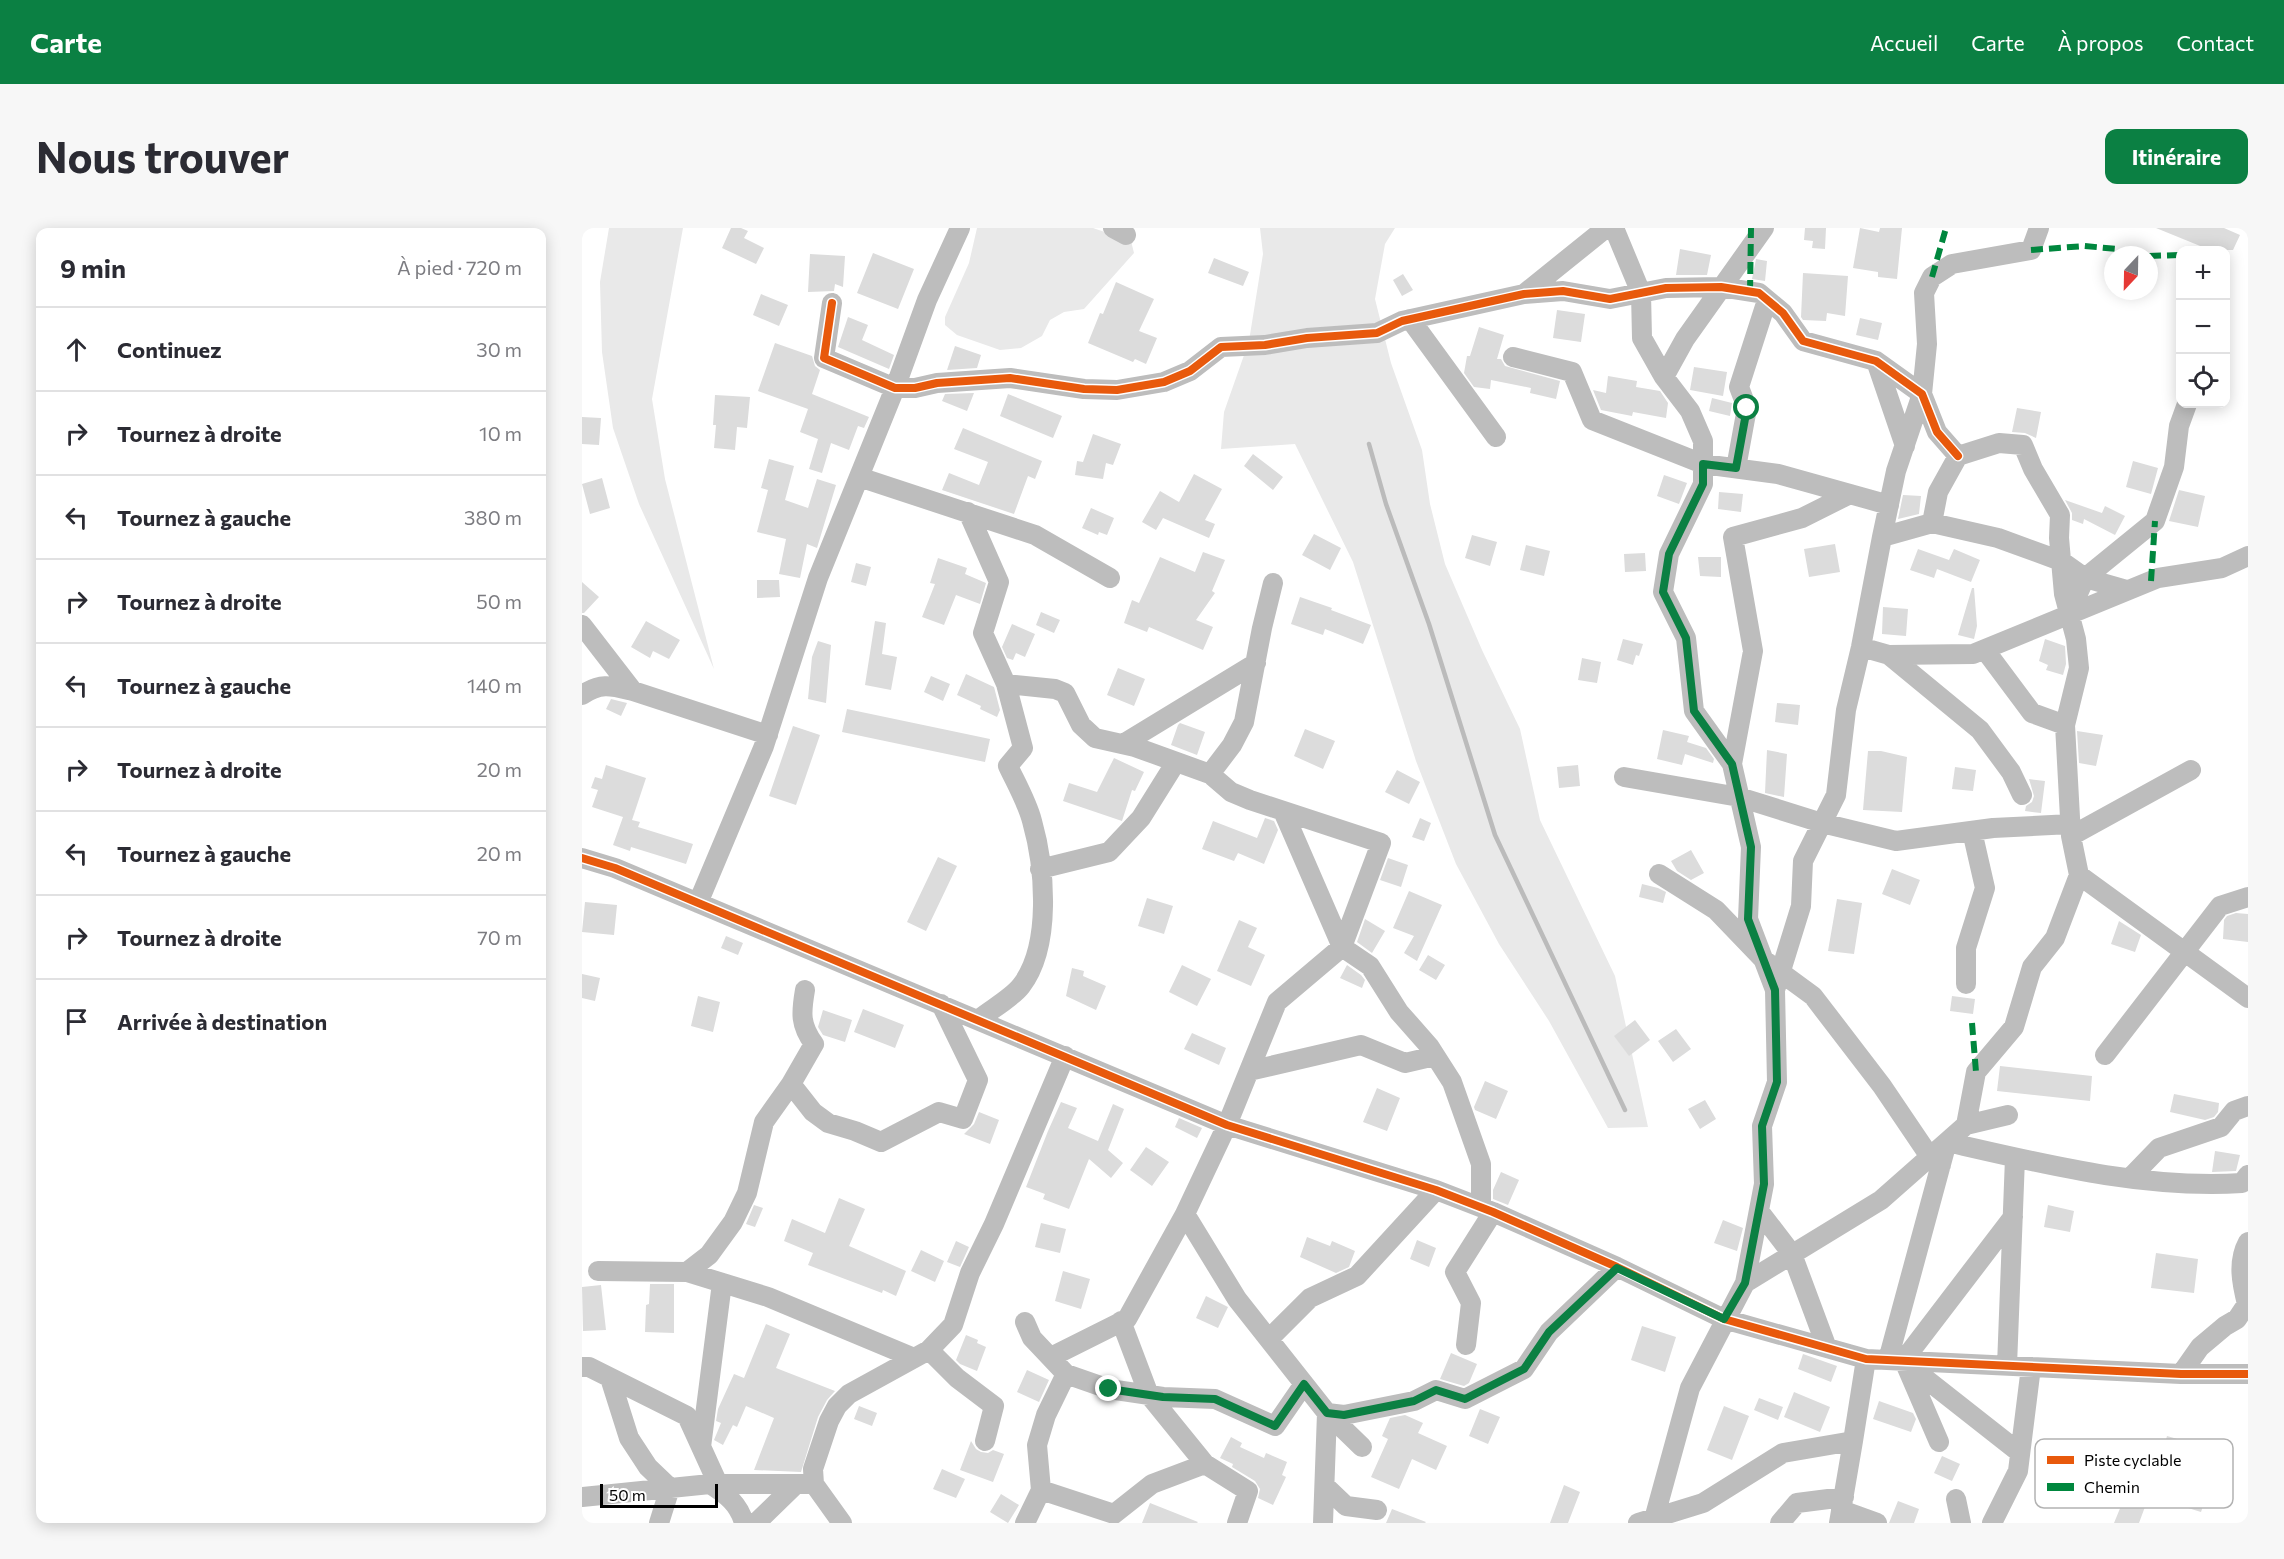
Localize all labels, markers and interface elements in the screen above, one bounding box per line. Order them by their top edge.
text: Carte [30,25,102,59]
text: Accueil [1870,30,1938,55]
text: Carte [1971,30,2025,55]
text: À propos [2058,30,2143,55]
text: Contact [2176,30,2254,55]
button: Itinéraire [2105,129,2248,184]
text: Nous trouver [36,130,289,182]
north arrow [2104,246,2158,300]
map controls [2176,246,2230,408]
button: + [2176,246,2230,300]
text: 9 min [60,252,126,283]
text: À pied · 720 m [397,255,522,279]
button: − [2176,300,2230,354]
icon: ahead [60,333,93,366]
text: Continuez [117,336,222,363]
text: 30 m [476,337,522,361]
button: locate [2176,354,2230,408]
route start [1733,394,1759,420]
icon: right [60,417,93,450]
text: Tournez à droite [117,420,282,447]
text: 10 m [479,421,522,445]
icon: left [60,501,93,534]
text: Tournez à gauche [117,504,291,531]
text: 380 m [464,505,522,529]
icon: right [60,585,93,618]
text: Tournez à droite [117,588,282,615]
text: 50 m [476,589,522,613]
icon: left [60,669,93,702]
text: Tournez à gauche [117,672,291,699]
text: 140 m [467,673,522,697]
icon: right [60,753,93,786]
text: Tournez à droite [117,756,282,783]
text: 20 m [477,757,522,781]
icon: left [60,837,93,870]
text: Tournez à gauche [117,840,291,867]
text: 20 m [477,841,522,865]
icon: right [60,921,93,954]
text: Tournez à droite [117,924,282,951]
text: 70 m [477,925,522,949]
icon: arrive [60,1005,93,1038]
text: Arrivée à destination [117,1008,327,1035]
route end [1095,1375,1121,1401]
legend [2035,1439,2233,1508]
text: Piste cyclable [2084,1450,2182,1469]
text: Chemin [2084,1477,2140,1496]
scale bar [600,1481,718,1508]
text: 50 m [609,1485,646,1504]

